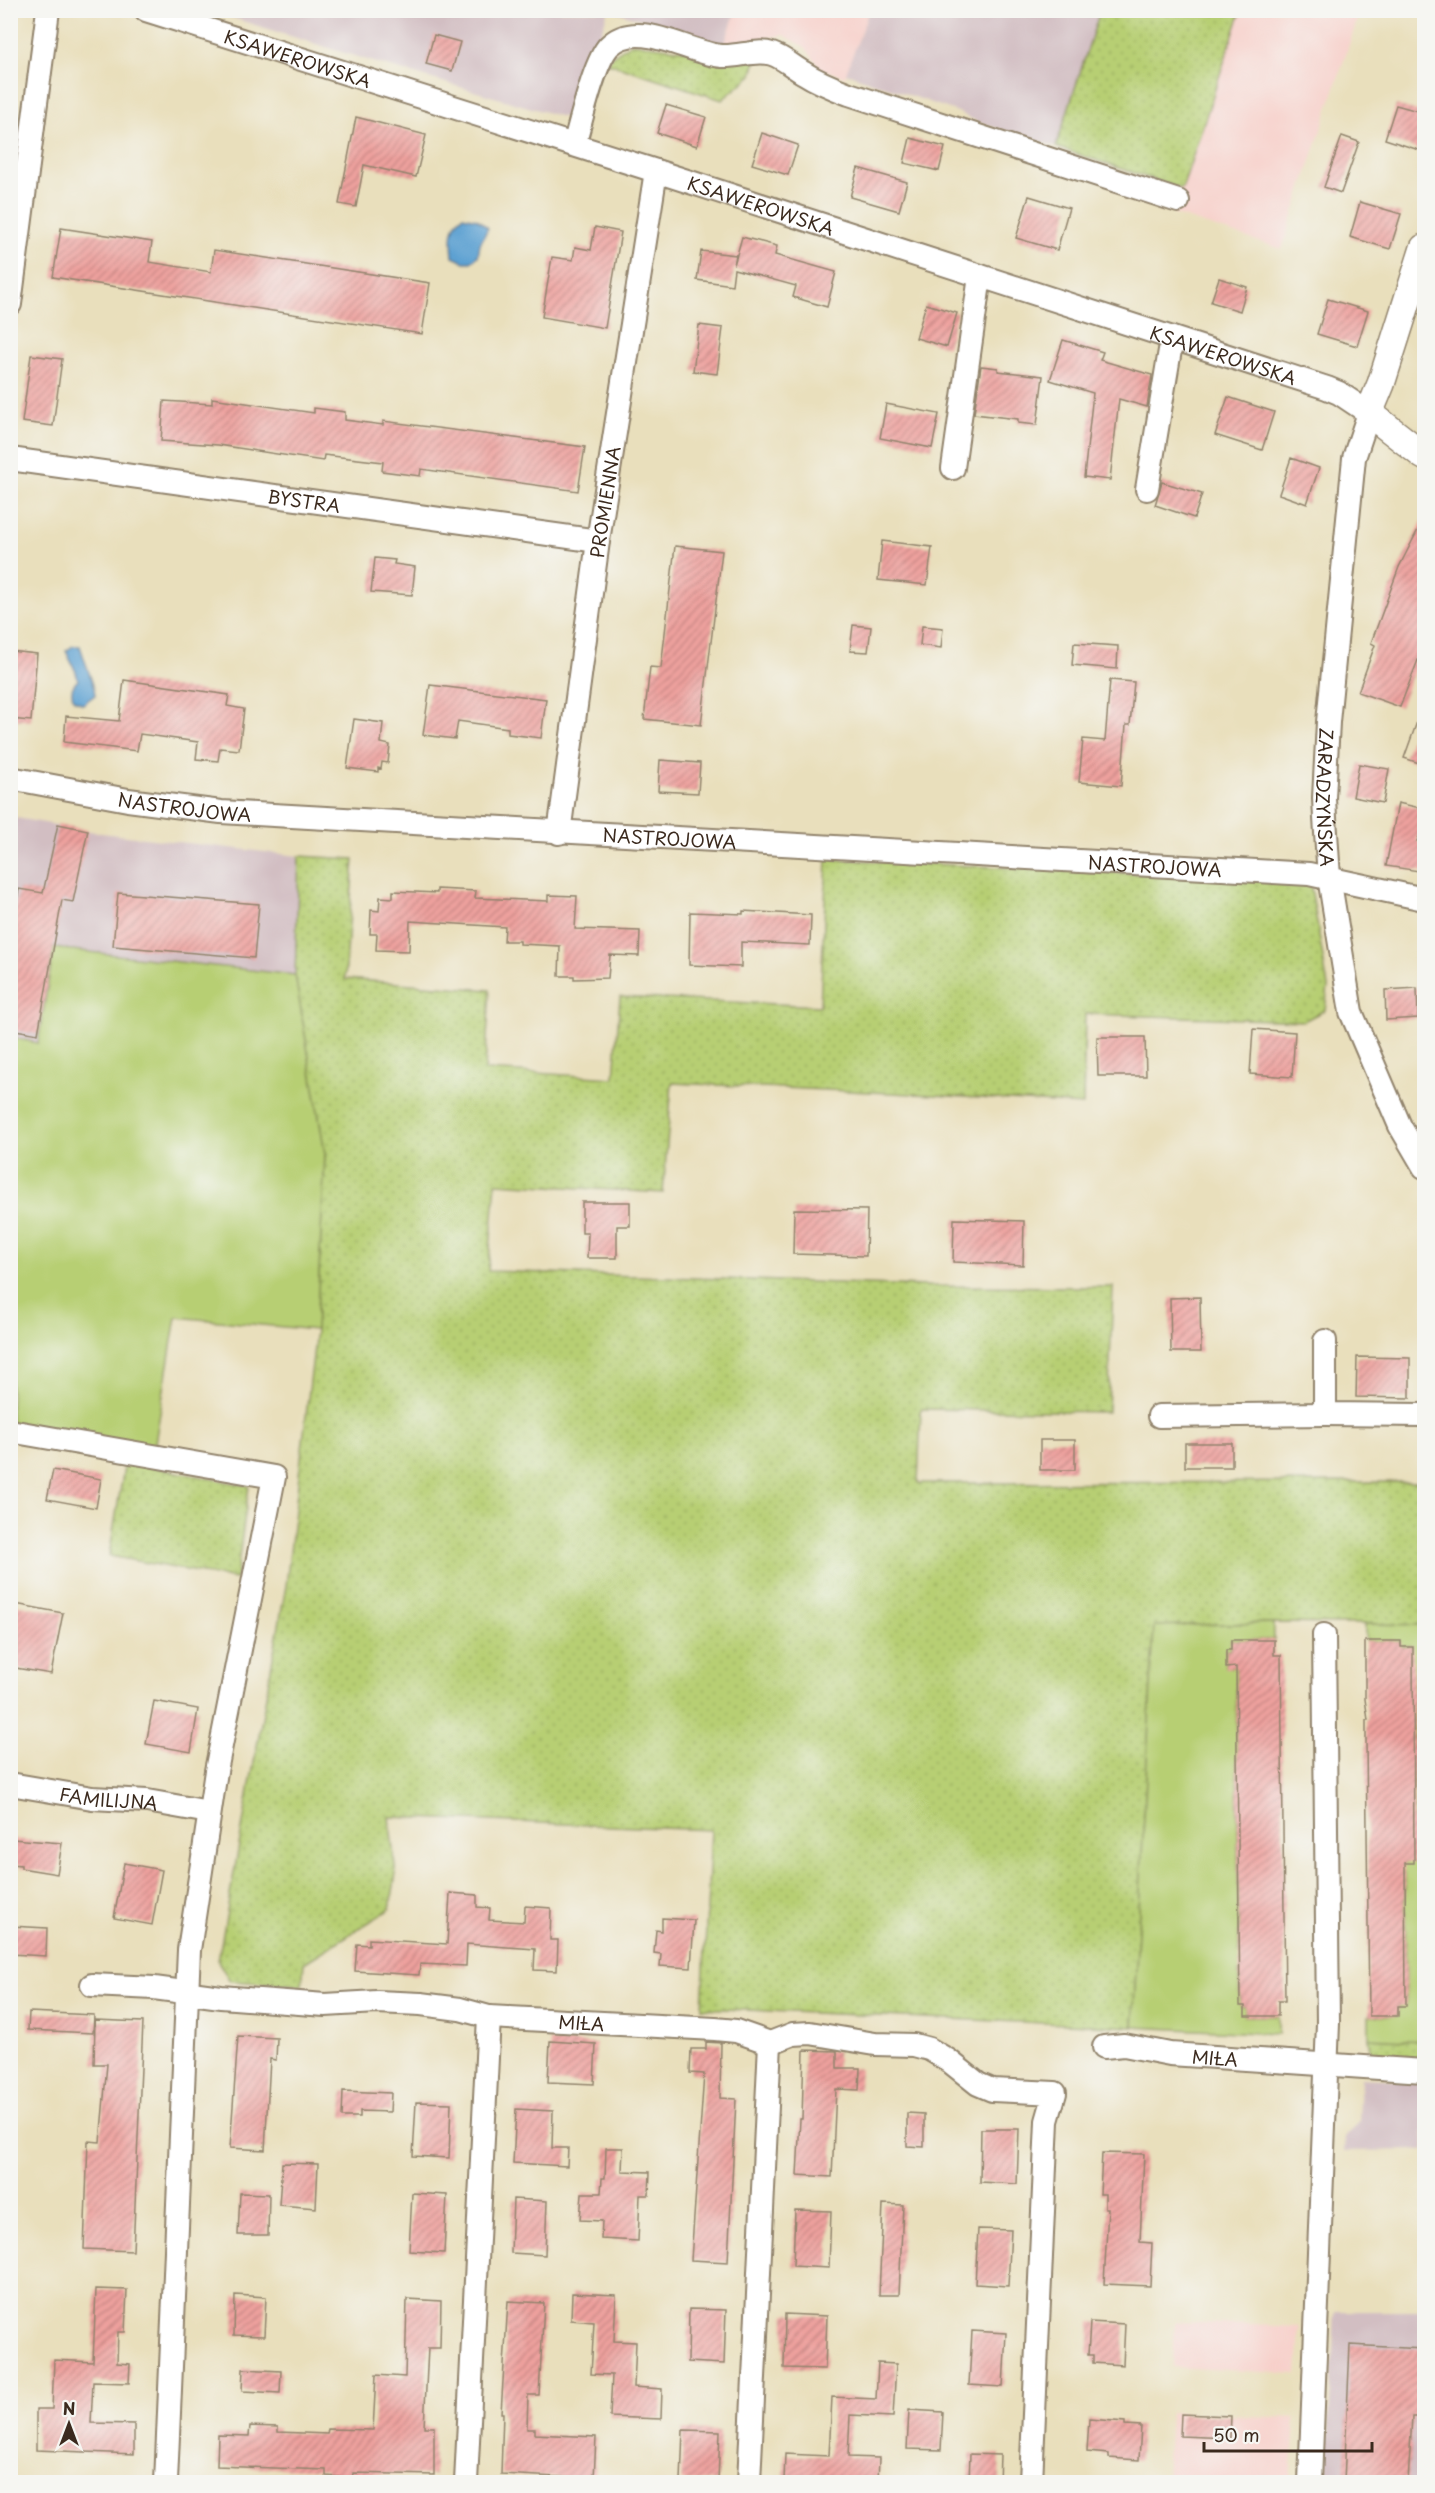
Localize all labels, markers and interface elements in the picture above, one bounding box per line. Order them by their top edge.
street label: KSAWEROWSKA [221,22,375,94]
street label: KSAWEROWSKA [684,169,838,241]
street label: KSAWEROWSKA [1146,318,1300,391]
street label: PROMIENNA [582,444,626,560]
street label: BYSTRA [266,482,342,518]
street label: ZARADZYŃSKA [1310,727,1342,868]
street label: NASTROJOWA [116,785,252,827]
street label: NASTROJOWA [602,820,737,855]
street label: NASTROJOWA [1087,848,1223,883]
street label: FAMILIJNA [58,1779,161,1816]
street label: MIŁA [558,2007,605,2037]
street label: MIŁA [1191,2042,1239,2072]
north arrow [39,2394,99,2454]
text: N [63,2396,75,2420]
scale bar [1204,2415,1372,2453]
text: 50 m [1213,2421,1260,2448]

